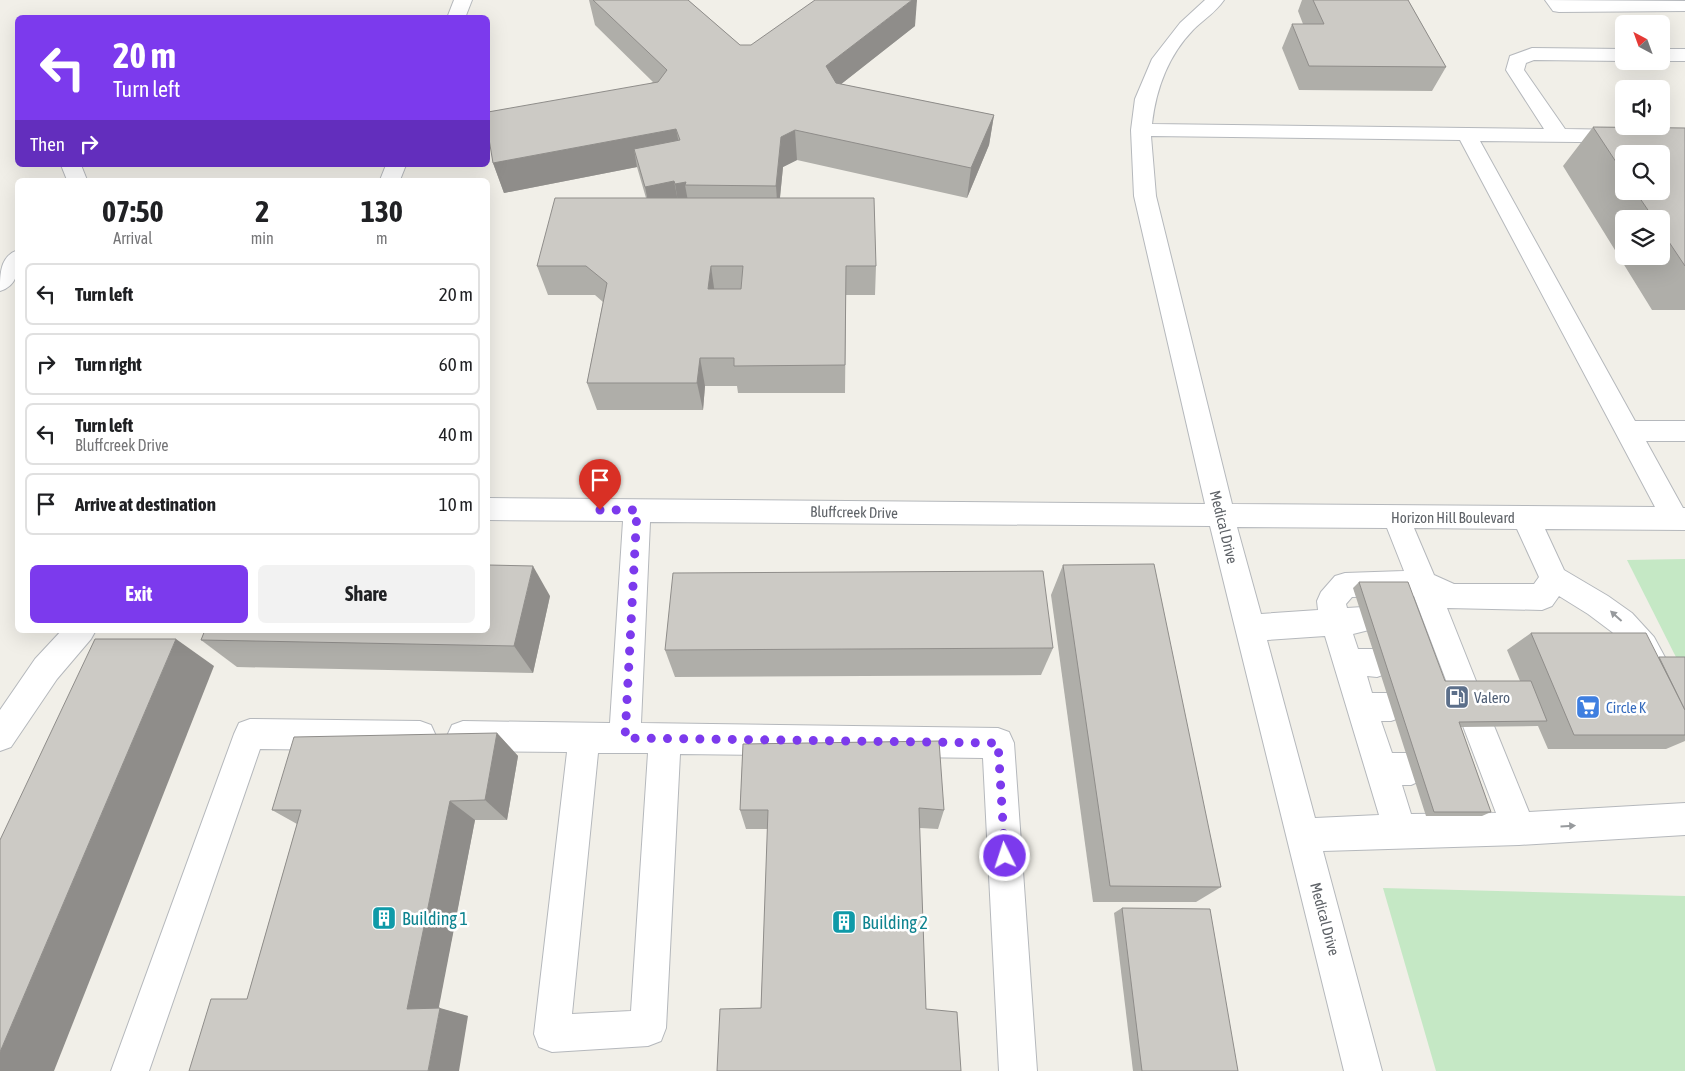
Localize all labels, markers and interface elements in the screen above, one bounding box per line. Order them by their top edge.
north arrow [1615,15,1670,70]
map controls [1615,15,1670,265]
icon: left [30,35,95,100]
text: 20 m [113,35,176,75]
text: Turn left [113,76,180,102]
button: sound [1615,80,1670,135]
icon: right [75,130,103,158]
text: Then [30,133,65,155]
button: search [1615,145,1670,200]
text: 07:50 [102,194,164,228]
text: 2 [255,194,269,228]
text: 130 [361,194,403,228]
button: layers [1615,210,1670,265]
text: Arrival [113,229,152,247]
text: min [251,229,274,247]
text: m [376,229,388,247]
icon: left [32,280,60,308]
text: Turn left [75,283,133,305]
text: 20 m [439,283,473,305]
icon: right [32,350,60,378]
text: Turn right [75,353,142,375]
text: 60 m [439,353,473,375]
text: Turn left [75,414,133,436]
icon: left [32,420,60,448]
text: 40 m [439,423,473,445]
text: Bluffcreek Drive [75,436,169,454]
pin [579,459,621,510]
icon: arrive [586,466,614,494]
street label: Medical Drive [1207,489,1241,566]
icon: arrive [32,490,60,518]
text: Arrive at destination [75,493,216,515]
text: 10 m [439,493,473,515]
street label: Bluffcreek Drive [810,503,898,521]
street label: Horizon Hill Boulevard [1391,509,1515,526]
button: Exit [30,565,248,623]
button: Share [258,565,475,623]
one-way arrow [1610,611,1623,622]
fuel station icon: Valero [1444,684,1470,710]
place label: Valero [1474,689,1510,706]
supermarket icon: Circle K [1575,694,1601,720]
place label: Circle K [1606,699,1647,716]
one-way arrow [1560,822,1576,830]
position arrow [978,829,1030,881]
street label: Medical Drive [1307,881,1343,958]
building icon: Building 1 [371,905,397,931]
place label: Building 1 [402,908,468,929]
building icon: Building 2 [831,909,857,935]
place label: Building 2 [862,912,928,933]

